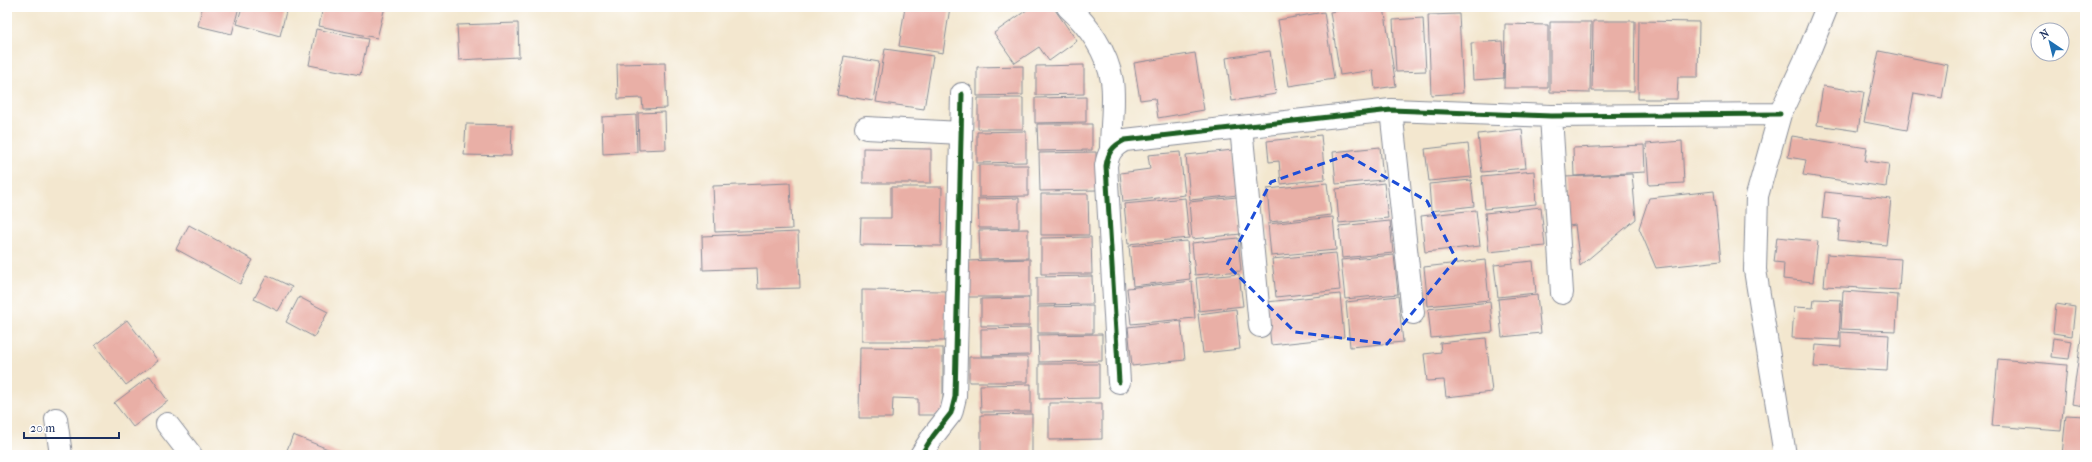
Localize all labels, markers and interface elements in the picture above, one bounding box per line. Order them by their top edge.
north arrow [2030,22,2070,62]
text: N [2037,26,2052,42]
scale bar [24,414,119,440]
text: 20 m [30,421,55,435]

